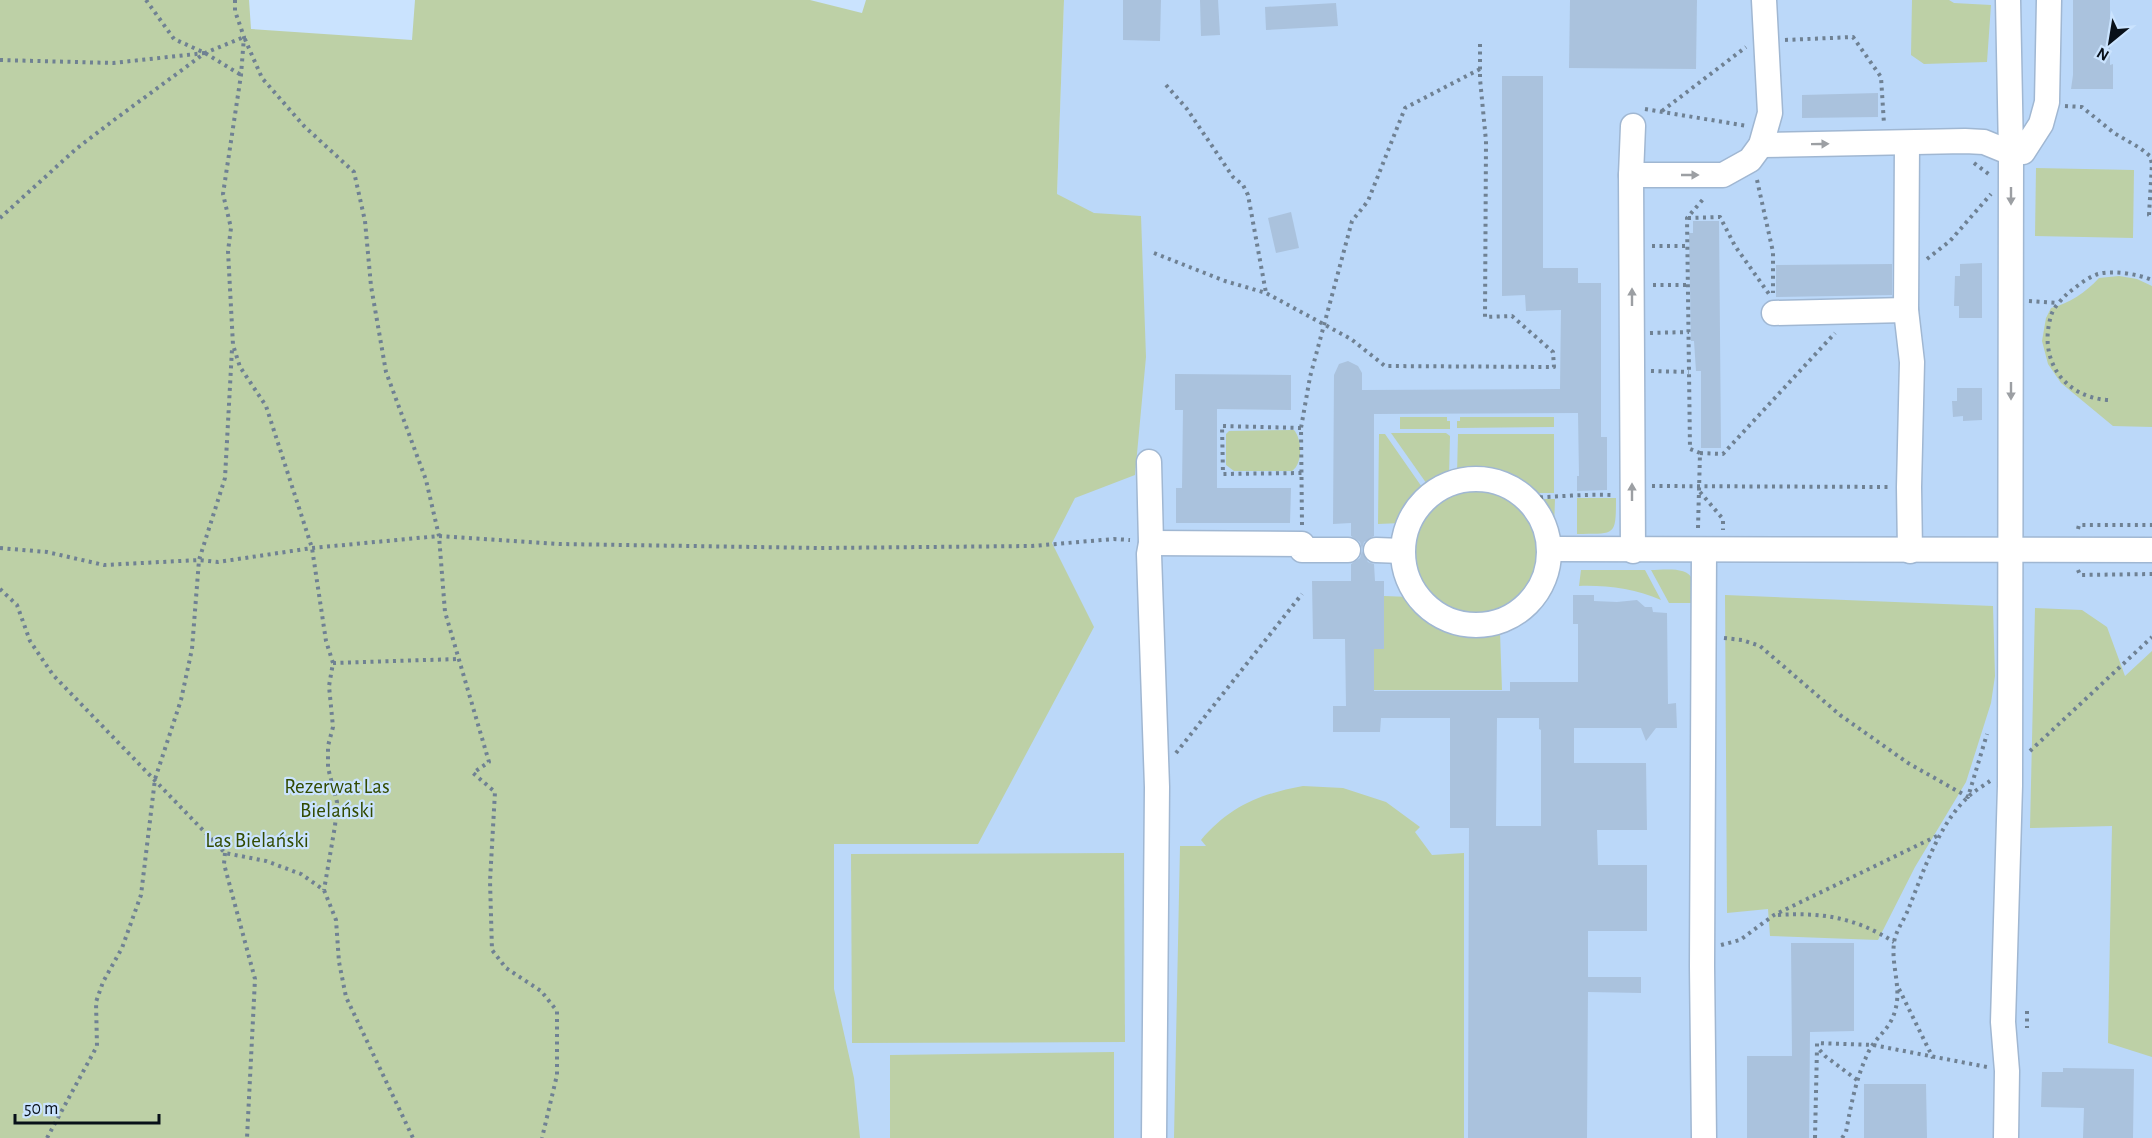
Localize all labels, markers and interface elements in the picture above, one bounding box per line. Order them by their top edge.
north arrow [2080,12,2140,72]
text: N [2094,44,2112,64]
one-way arrow [1810,139,1829,149]
one-way arrow [1680,170,1699,180]
one-way arrow [2006,187,2016,206]
one-way arrow [1627,288,1636,307]
one-way arrow [2006,382,2016,401]
one-way arrow [1627,483,1637,502]
park label: Rezerwat Las Bielański [284,776,390,821]
park label: Las Bielański [205,830,309,851]
scale bar [15,1087,159,1125]
text: 50 m [24,1100,58,1118]

